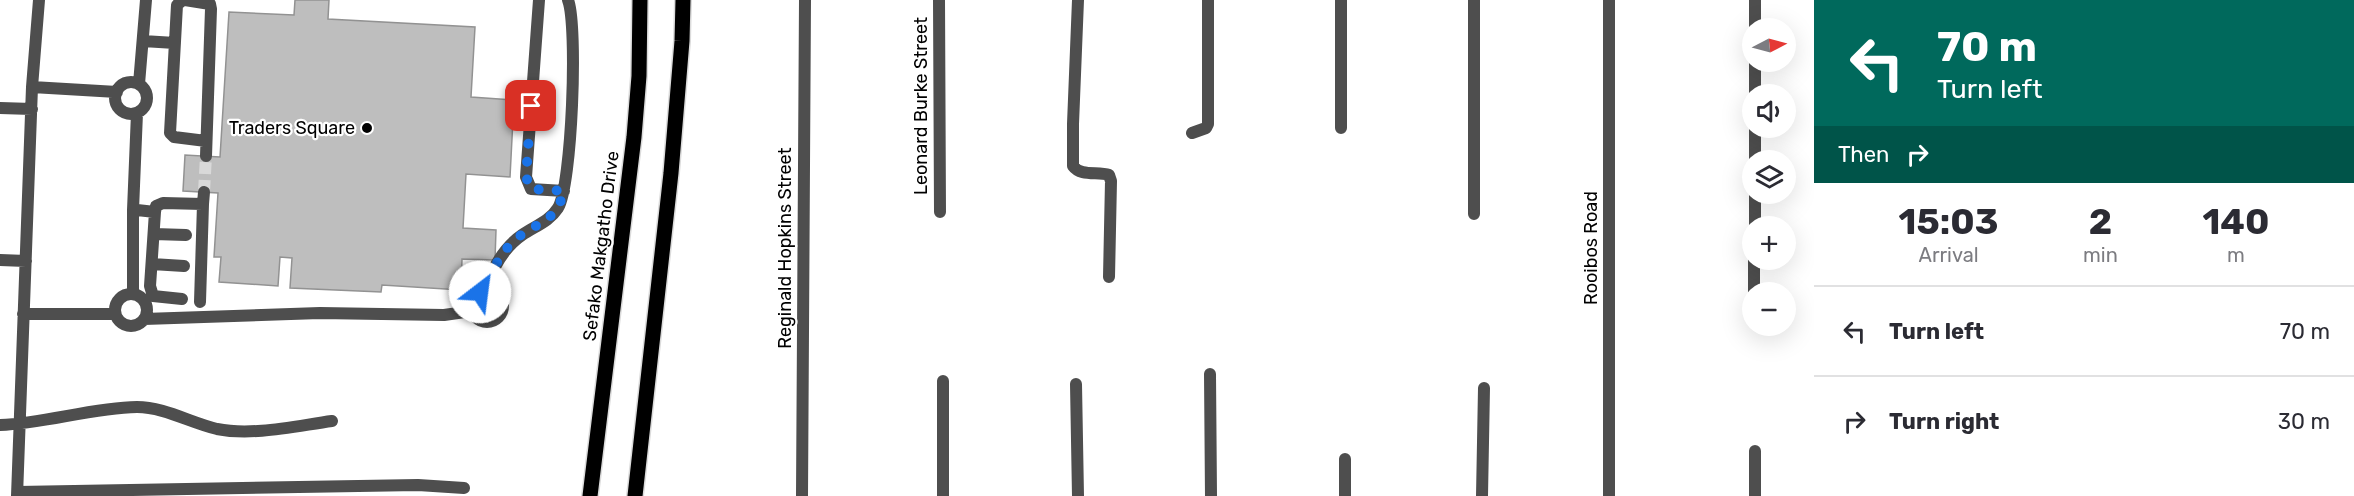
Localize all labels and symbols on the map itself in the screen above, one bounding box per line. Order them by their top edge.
street label: Leonard Burke Street [910,17,932,195]
north arrow [1742,18,1796,72]
pin [505,80,556,131]
place label: Traders Square [229,117,355,139]
marker: Traders Square [360,121,374,135]
street label: Reginald Hopkins Street [774,147,796,349]
street label: Sefako Makgatho Drive [578,150,624,342]
street label: Rooibos Road [1580,191,1602,305]
position arrow [448,260,512,324]

